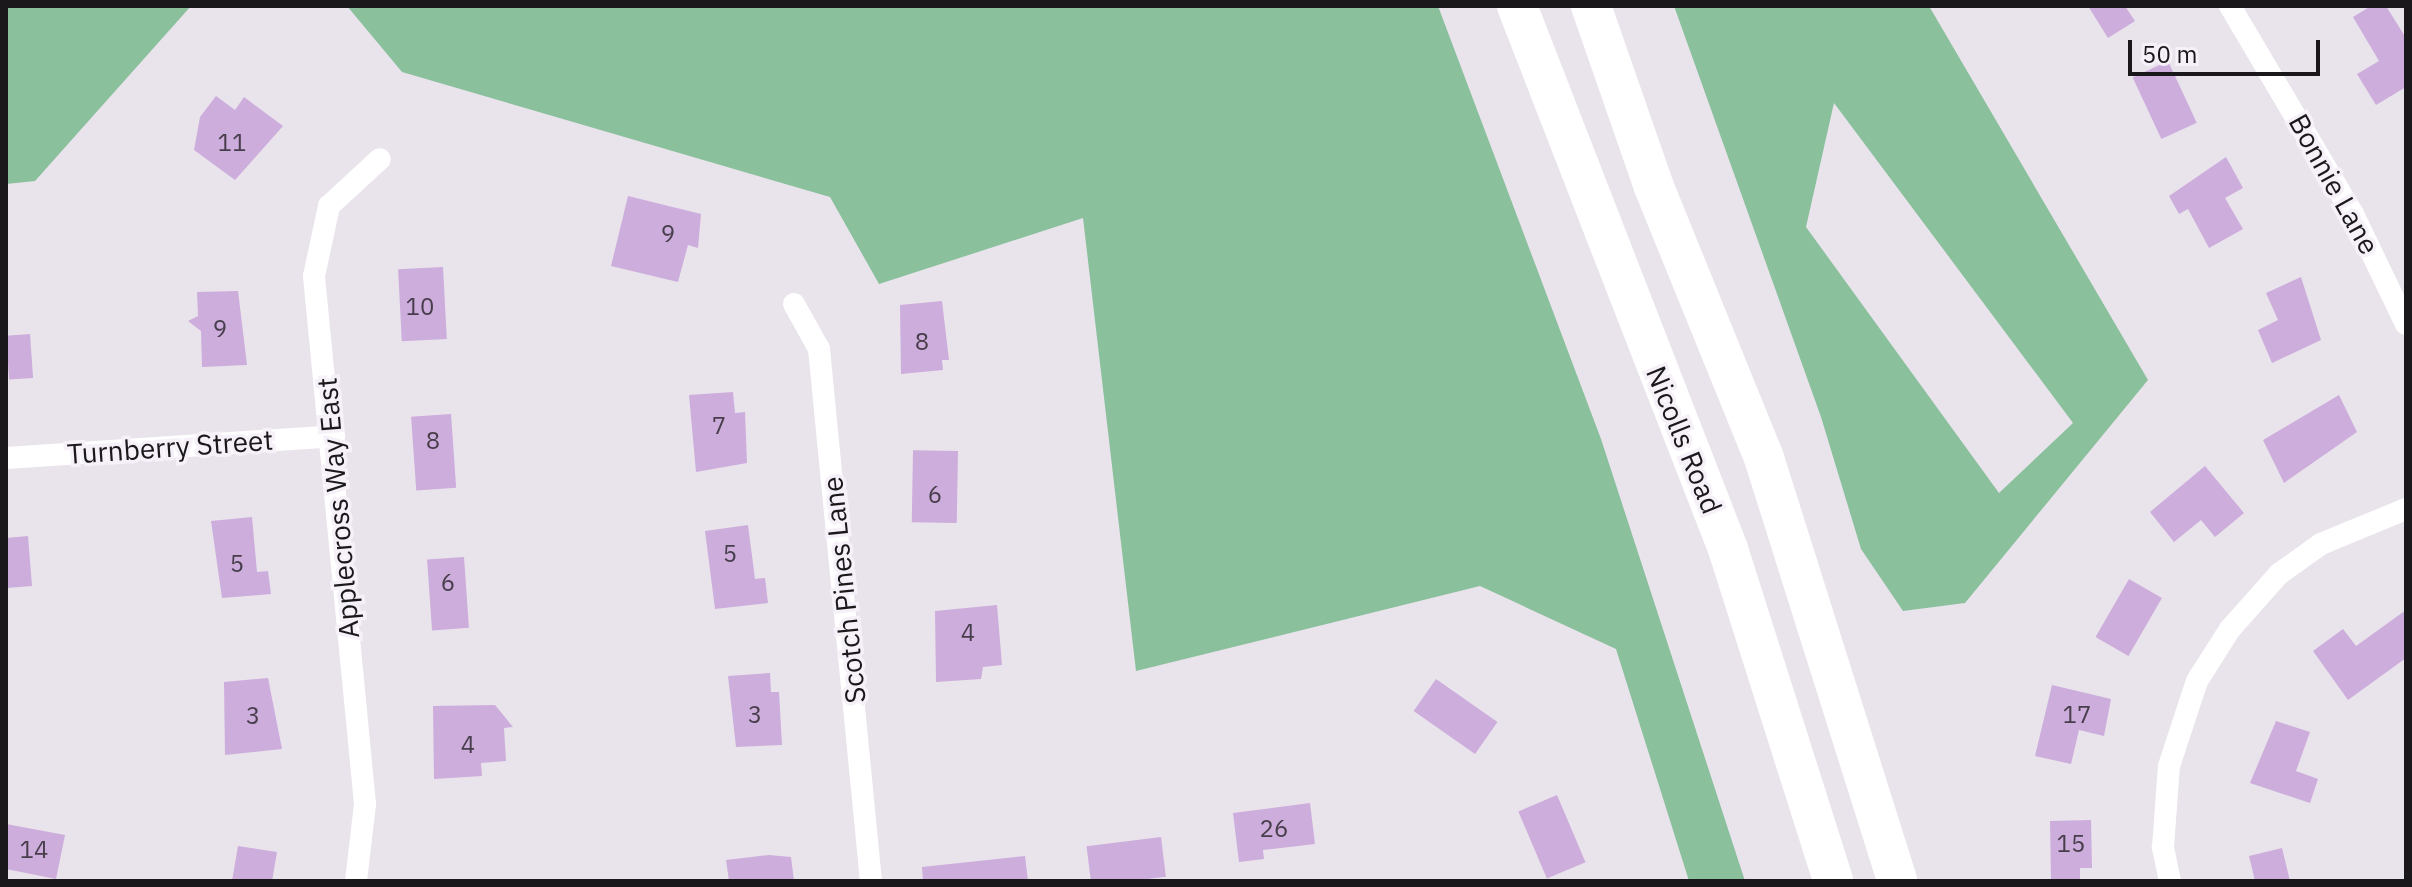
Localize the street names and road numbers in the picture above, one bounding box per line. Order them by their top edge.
street label: Bonnie Lane [2282,108,2386,260]
street label: Nicolls Road [1639,361,1729,519]
street label: Applecross Way East [310,376,366,640]
street label: Turnberry Street [66,423,274,471]
street label: Scotch Pines Lane [815,475,873,705]

